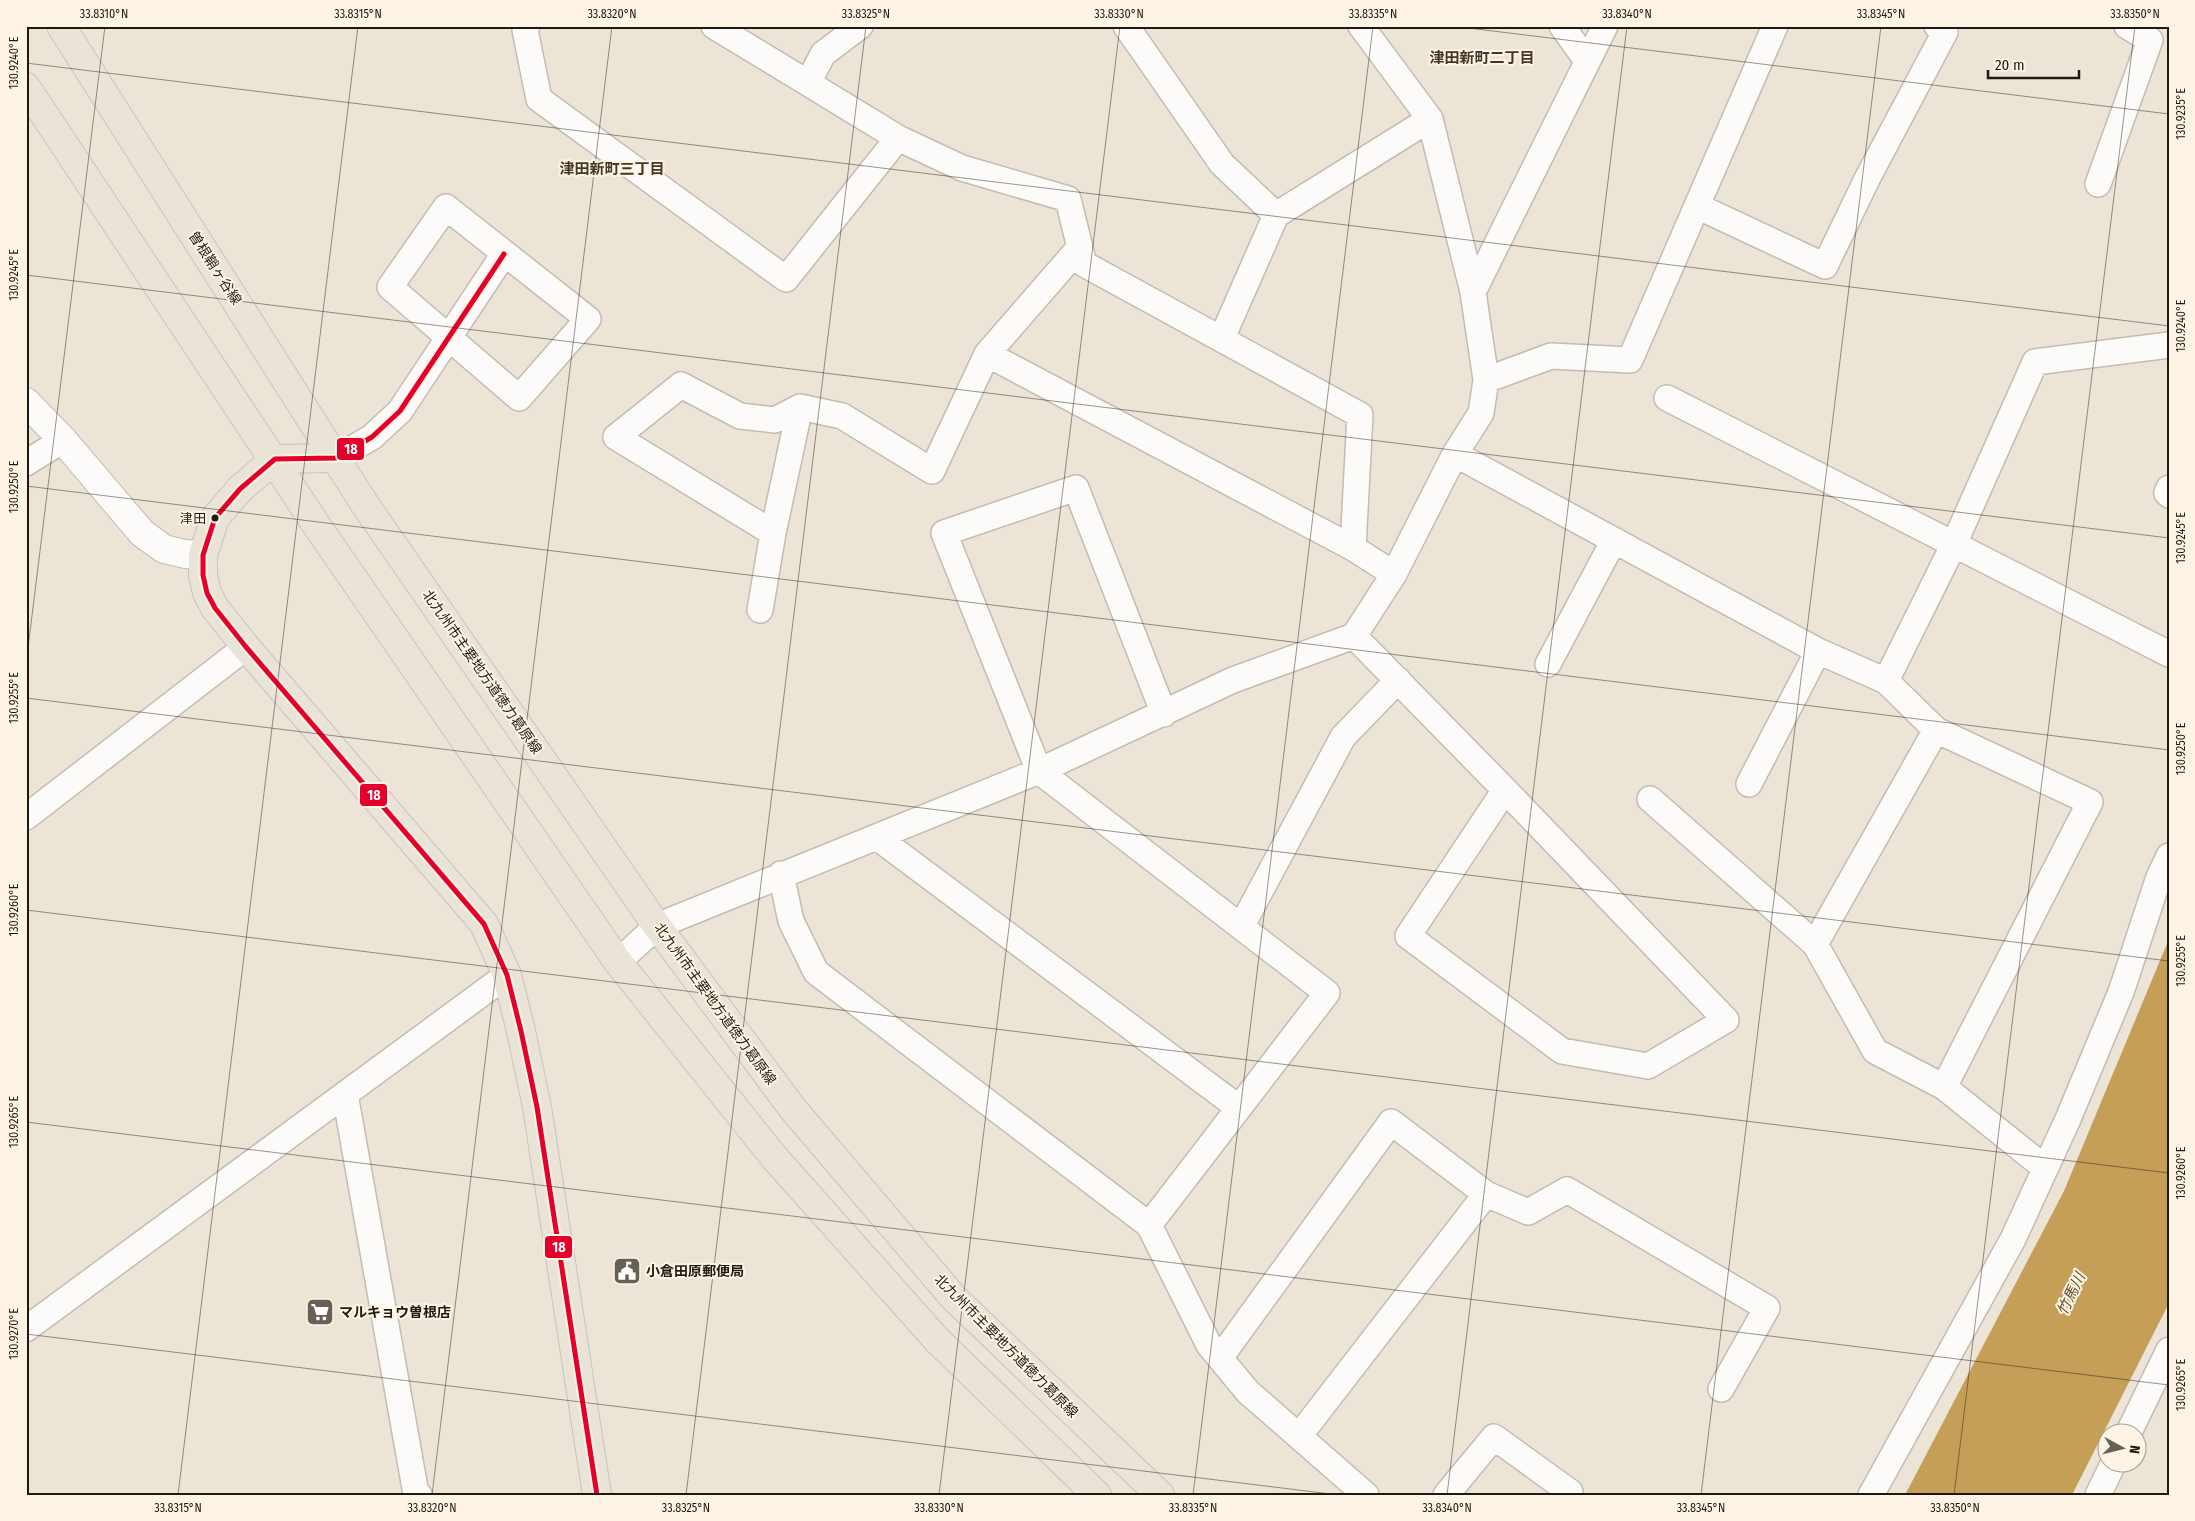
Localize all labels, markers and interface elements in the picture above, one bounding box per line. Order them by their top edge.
text: 33.8310°N [80,7,128,21]
text: 33.8315°N [334,7,382,21]
text: 33.8320°N [587,7,637,21]
text: 33.8325°N [842,7,890,21]
text: 33.8330°N [1094,7,1144,21]
text: 33.8335°N [1349,7,1397,21]
text: 33.8340°N [1602,7,1652,21]
text: 33.8345°N [1857,7,1905,21]
text: 33.8350°N [2110,7,2160,21]
text: 130.9240°E [7,36,21,89]
scale bar [1988,48,2079,80]
district label: 津田新町二丁目 [1429,49,1535,67]
text: 20 m [1995,56,2025,74]
text: 130.9235°E [2174,88,2188,140]
district label: 津田新町三丁目 [559,160,665,178]
street label: 曽根鞘ヶ谷線 [185,228,245,308]
text: 130.9245°E [7,249,21,301]
text: 130.9240°E [2174,299,2188,352]
line badge: 18 [336,437,365,461]
text: 18 [344,441,358,458]
text: 130.9250°E [7,460,21,513]
place label: 津田 [180,511,206,526]
text: 130.9245°E [2174,512,2188,564]
marker: 津田 [210,513,220,523]
street label: 北九州市主要地方道徳力葛原線 [419,587,545,757]
text: 130.9255°E [7,672,21,724]
text: 130.9250°E [2174,722,2188,775]
line badge: 18 [359,783,388,807]
text: 18 [367,787,381,804]
text: 130.9260°E [7,883,21,936]
street label: 北九州市主要地方道徳力葛原線 [651,920,779,1088]
text: 130.9255°E [2174,935,2188,987]
text: 130.9265°E [7,1096,21,1148]
text: 130.9260°E [2174,1146,2188,1199]
line badge: 18 [544,1235,573,1259]
text: 18 [552,1239,566,1256]
public building icon: 小倉田原郵便局 [612,1256,642,1286]
place label: 小倉田原郵便局 [646,1263,744,1280]
water label: 竹馬川 [2053,1268,2090,1318]
street label: 北九州市主要地方道徳力葛原線 [931,1271,1081,1421]
supermarket icon: マルキョウ曽根店 [305,1297,335,1327]
place label: マルキョウ曽根店 [339,1304,451,1321]
text: 130.9270°E [7,1308,21,1360]
text: 130.9265°E [2174,1359,2188,1411]
north arrow [2098,1424,2148,1474]
text: N [2125,1444,2143,1455]
text: 33.8315°N [154,1501,202,1515]
text: 33.8320°N [407,1501,457,1515]
text: 33.8325°N [662,1501,710,1515]
text: 33.8330°N [914,1501,964,1515]
text: 33.8335°N [1169,1501,1217,1515]
text: 33.8340°N [1422,1501,1472,1515]
text: 33.8345°N [1677,1501,1725,1515]
text: 33.8350°N [1930,1501,1980,1515]

